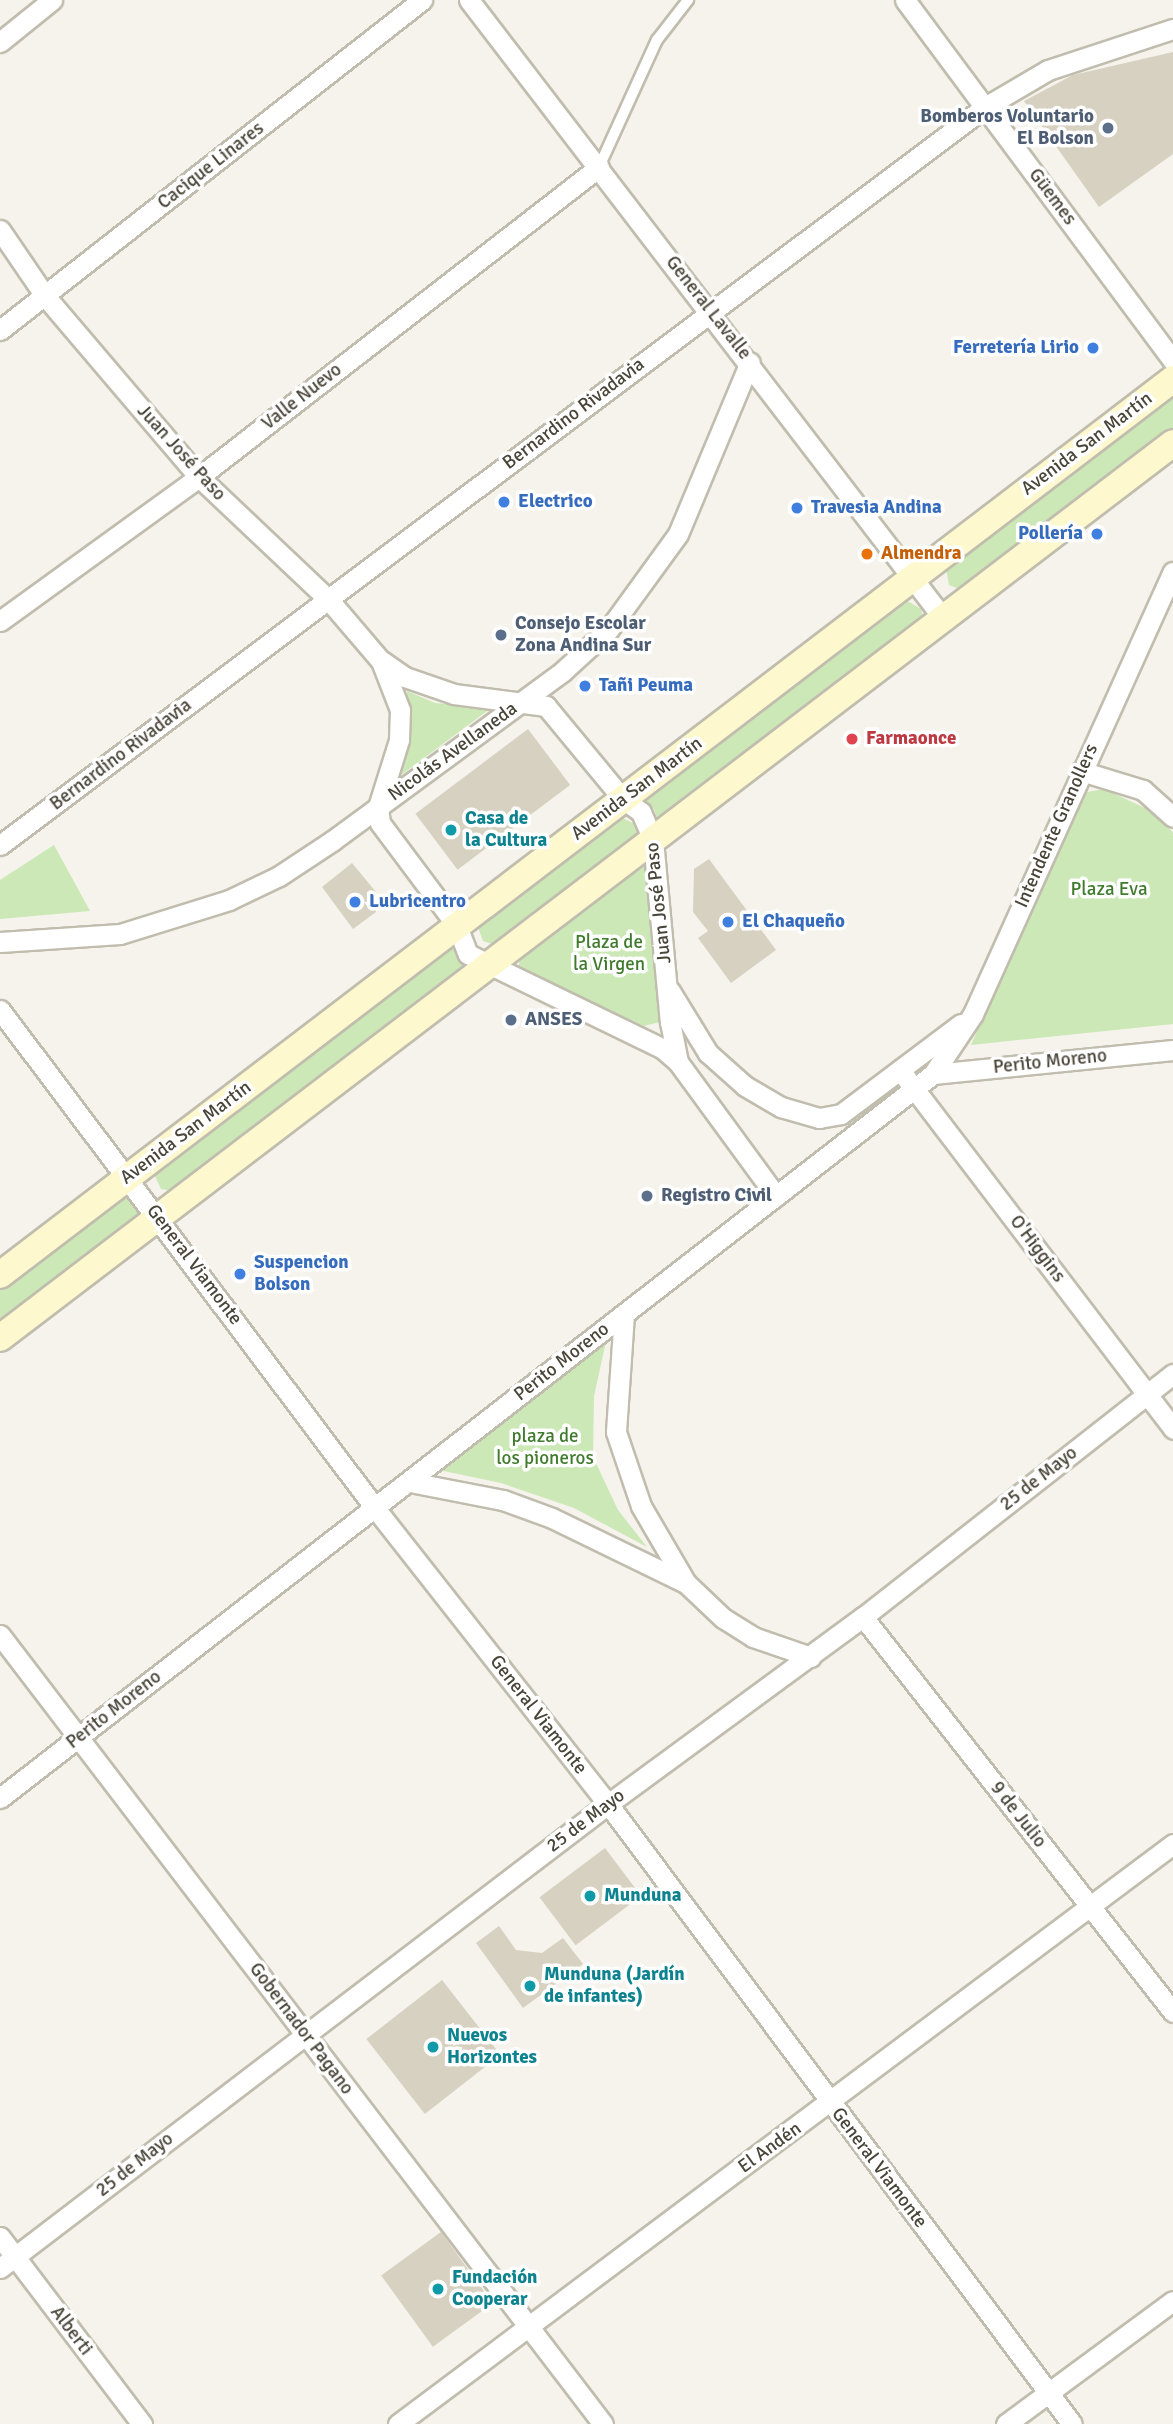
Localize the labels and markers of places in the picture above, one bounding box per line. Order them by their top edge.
place label: Bomberos Voluntario El Bolson [920,106,1094,150]
marker: Bomberos Voluntario El Bolson [1100,120,1116,136]
place label: Ferretería Lirio [953,337,1079,359]
marker: Ferretería Lirio [1085,340,1101,356]
place label: Electrico [518,491,593,513]
marker: Electrico [496,494,512,510]
place label: Travesia Andina [811,497,942,519]
marker: Travesia Andina [789,500,805,516]
place label: Pollería [1018,523,1083,545]
marker: Pollería [1089,526,1105,542]
place label: Almendra [881,543,961,565]
marker: Almendra [859,546,875,562]
place label: Consejo Escolar Zona Andina Sur [515,613,651,657]
marker: Consejo Escolar Zona Andina Sur [493,627,509,643]
place label: Tañi Peuma [599,675,693,697]
marker: Tañi Peuma [577,678,593,694]
place label: Farmaonce [866,728,956,750]
marker: Farmaonce [844,731,860,747]
place label: Casa de la Cultura [465,808,547,852]
marker: Casa de la Cultura [443,822,459,838]
place label: Lubricentro [369,891,466,913]
marker: Lubricentro [347,894,363,910]
place label: El Chaqueño [742,911,845,933]
marker: El Chaqueño [720,914,736,930]
place label: ANSES [525,1009,582,1031]
marker: ANSES [503,1012,519,1028]
place label: Registro Civil [661,1185,772,1207]
marker: Registro Civil [639,1188,655,1204]
place label: Suspencion Bolson [254,1252,349,1296]
marker: Suspencion Bolson [232,1266,248,1282]
place label: Munduna [604,1885,681,1907]
marker: Munduna [582,1888,598,1904]
place label: Munduna (Jardín de infantes) [544,1964,685,2008]
marker: Munduna (Jardín de infantes) [522,1978,538,1994]
place label: Nuevos Horizontes [447,2025,537,2069]
marker: Nuevos Horizontes [425,2039,441,2055]
place label: Fundación Cooperar [452,2267,537,2311]
marker: Fundación Cooperar [430,2281,446,2297]

